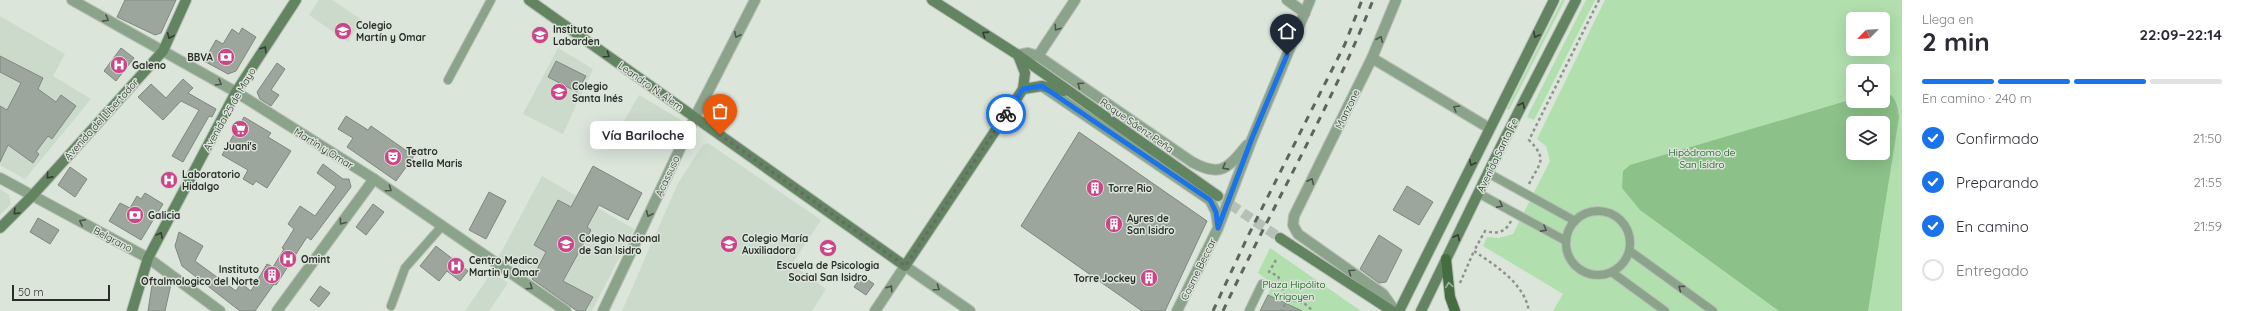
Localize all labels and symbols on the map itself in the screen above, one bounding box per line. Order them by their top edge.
north arrow [1846,12,1890,56]
one-way arrow [102,14,109,22]
pin [1270,14,1304,55]
place label: Colegio Martín y Omar [356,19,427,44]
school or university icon: Colegio Martín y Omar [333,21,353,41]
place label: Instituto Labarden [553,23,600,48]
one-way arrow [1054,24,1062,31]
school or university icon: Instituto Labarden [530,25,550,45]
one-way arrow [734,30,742,38]
one-way arrow [167,31,175,39]
one-way arrow [982,31,989,39]
one-way arrow [1534,31,1541,38]
one-way arrow [1375,35,1383,43]
one-way arrow [259,46,267,53]
bank icon: BBVA [216,47,236,67]
one-way arrow [602,50,609,57]
place label: BBVA [187,51,214,64]
hospital icon: Galeno [109,55,129,75]
place label: Galeno [132,59,166,72]
street label: Leandro N. Alem [616,59,686,114]
street label: Avenida 25 de Mayo [200,65,259,153]
street label: Avenida del Libertador [61,76,141,163]
one-way arrow [215,78,222,85]
place label: Colegio Santa Inés [572,80,623,105]
school or university icon: Colegio Santa Inés [549,82,569,102]
one-way arrow [1078,83,1085,90]
street label: Manzone [1332,87,1363,131]
pin [703,94,737,135]
courier [986,94,1026,134]
street label: Roque Sáenz Peña [1097,95,1176,156]
one-way arrow [1517,102,1525,109]
one-way arrow [1453,105,1460,112]
street label: Avenida Santa Fe [1474,116,1521,194]
supermarket icon: Juani's [230,119,250,139]
callout: Vía Bariloche [590,121,696,149]
street label: Martín y Omar [292,125,356,172]
place label: Juani's [224,140,257,153]
place label: Teatro Stella Maris [406,145,463,170]
park label: Hipódromo de San Isidro [1669,146,1736,171]
theatre icon: Teatro Stella Maris [383,147,403,167]
street label: Acassuso [652,154,683,199]
one-way arrow [1469,158,1477,166]
one-way arrow [1222,162,1229,169]
place label: Laboratorio Hidalgo [182,168,240,193]
hospital icon: Laboratorio Hidalgo [159,170,179,190]
one-way arrow [47,172,54,179]
building icon: Torre Rio [1085,178,1105,198]
one-way arrow [1306,178,1314,185]
place label: Torre Rio [1108,182,1152,195]
one-way arrow [384,184,391,191]
one-way arrow [1496,200,1503,208]
bank icon: Galicia [125,205,145,225]
one-way arrow [13,207,21,215]
place label: Galicia [148,209,180,222]
one-way arrow [646,210,654,217]
place label: Ayres de San Isidro [1127,212,1175,237]
building icon: Ayres de San Isidro [1104,214,1124,234]
one-way arrow [340,217,347,224]
one-way arrow [78,220,86,227]
street label: Belgrano [91,224,134,255]
one-way arrow [1540,224,1547,231]
one-way arrow [155,232,163,240]
place label: Colegio Nacional de San Isidro [579,232,660,257]
place label: Colegio María Auxiliadora [742,232,808,257]
school or university icon: Colegio Nacional de San Isidro [556,234,576,254]
school or university icon: Colegio María Auxiliadora [719,234,739,254]
one-way arrow [1452,234,1460,241]
street label: Cosme Beccar [1178,236,1219,302]
school or university icon: Escuela de Psicologia Social San Isidro [818,238,838,258]
hospital icon: Omint [278,249,298,269]
place label: Omint [301,253,330,266]
place label: Centro Medico Martin y Omar [469,254,540,279]
hospital icon: Centro Medico Martin y Omar [446,256,466,276]
place label: Escuela de Psicologia Social San Isidro [777,259,879,284]
place label: Instituto Oftalmologico del Norte [141,263,259,288]
building icon: Instituto Oftalmologico del Norte [262,265,282,285]
building icon: Torre Jockey [1139,268,1159,288]
one-way arrow [1349,270,1356,277]
place label: Torre Jockey [1073,272,1136,285]
park label: Plaza Hipólito Yrigoyen [1262,278,1326,303]
one-way arrow [526,282,533,289]
one-way arrow [1445,282,1454,288]
scale bar [12,283,110,302]
one-way arrow [933,283,940,291]
one-way arrow [1678,285,1685,293]
one-way arrow [885,286,892,293]

